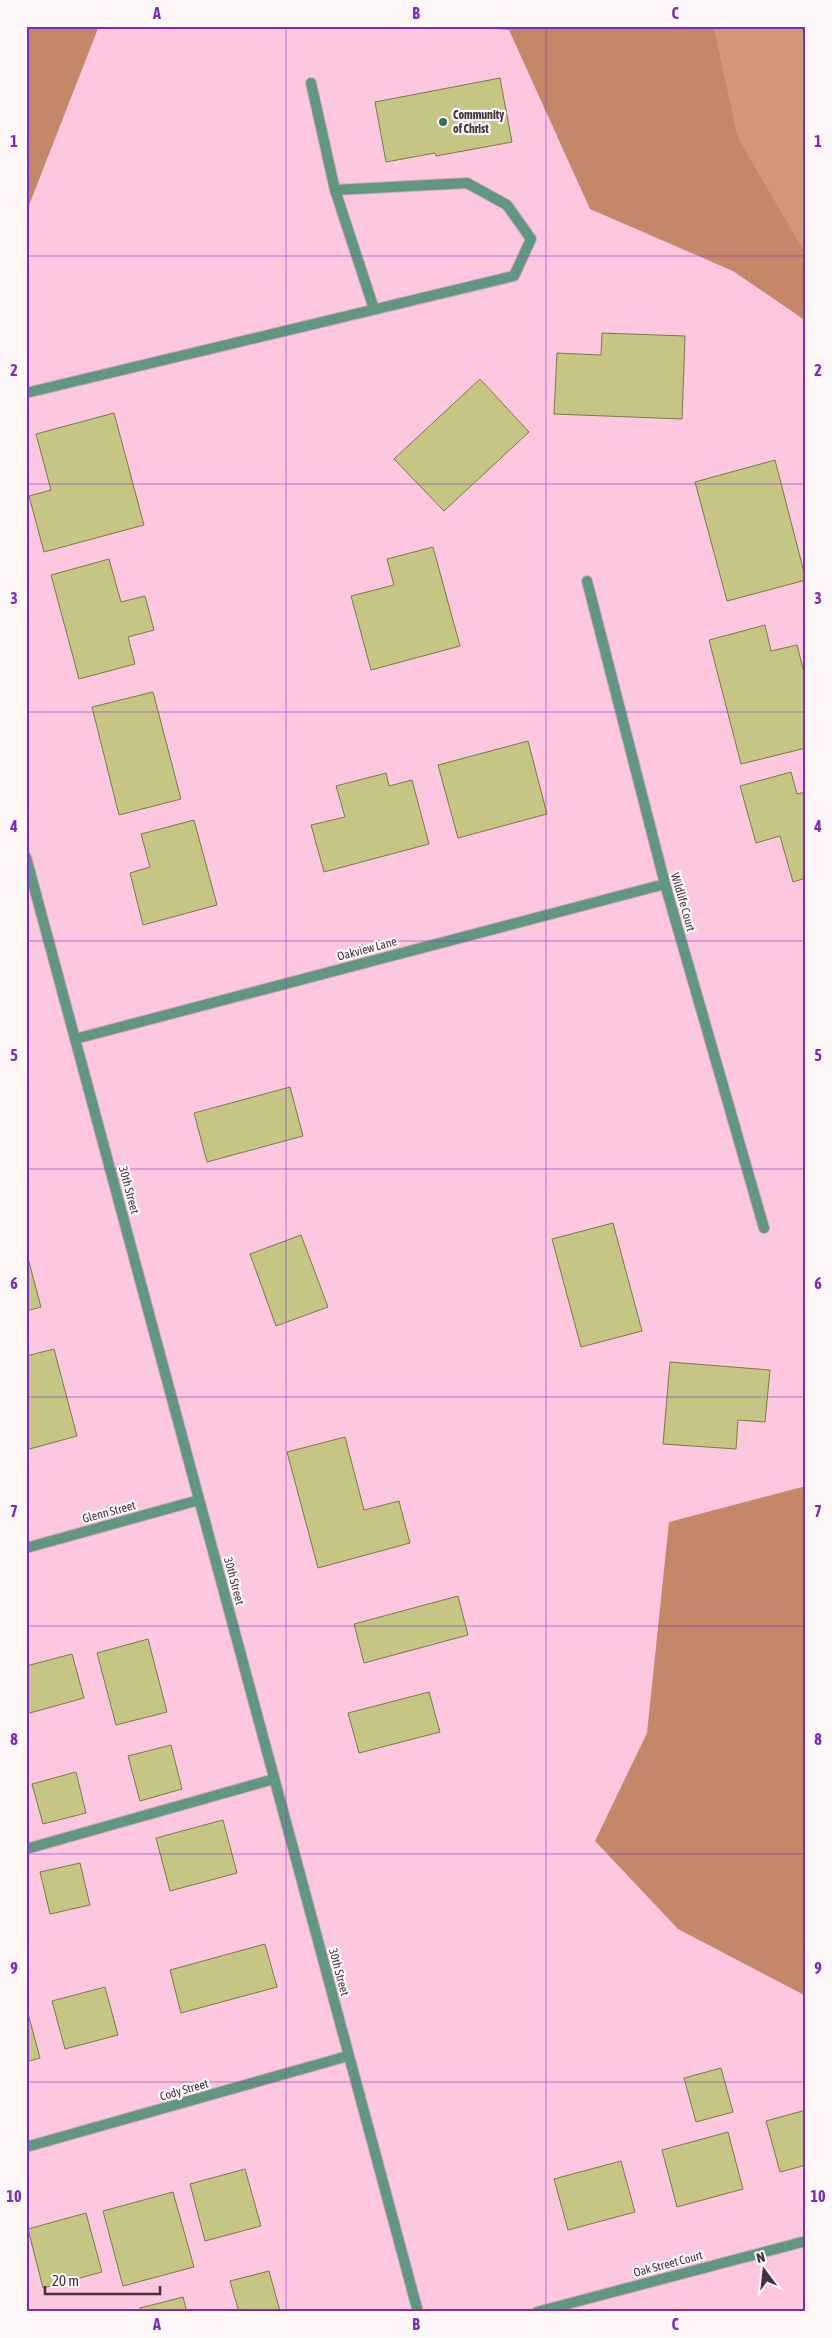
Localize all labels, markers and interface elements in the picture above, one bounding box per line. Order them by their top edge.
text: A [152,4,161,22]
text: B [412,4,420,22]
text: C [671,4,679,22]
place label: Community of Christ [453,108,504,136]
marker: Community of Christ [437,116,449,128]
text: 1 [10,132,18,150]
text: 1 [814,132,822,150]
text: 2 [10,361,18,379]
text: 2 [814,361,822,379]
text: 3 [10,589,18,607]
text: 3 [814,589,822,607]
text: 4 [9,817,18,835]
text: 4 [813,817,822,835]
street label: Wildlife Court [668,871,698,933]
street label: Oakview Lane [336,934,398,964]
text: 5 [10,1046,18,1064]
text: 5 [814,1046,822,1064]
street label: 30th Street [116,1165,142,1216]
text: 6 [10,1274,18,1292]
text: 6 [814,1274,822,1292]
street label: Glenn Street [81,1498,138,1526]
text: 7 [10,1502,18,1520]
text: 7 [814,1502,822,1520]
street label: 30th Street [221,1556,247,1607]
text: 8 [10,1730,18,1748]
text: 8 [814,1730,822,1748]
street label: 30th Street [326,1947,352,1998]
text: 9 [10,1959,18,1977]
text: 9 [814,1959,822,1977]
street label: Cody Street [158,2076,210,2104]
text: 10 [6,2187,22,2205]
text: 10 [810,2187,826,2205]
north arrow [740,2246,790,2296]
street label: Oak Street Court [632,2248,705,2280]
text: N [755,2249,767,2266]
scale bar [45,2263,160,2295]
text: 20 m [52,2272,79,2289]
text: A [152,2315,161,2333]
text: B [412,2315,420,2333]
text: C [671,2315,679,2333]

